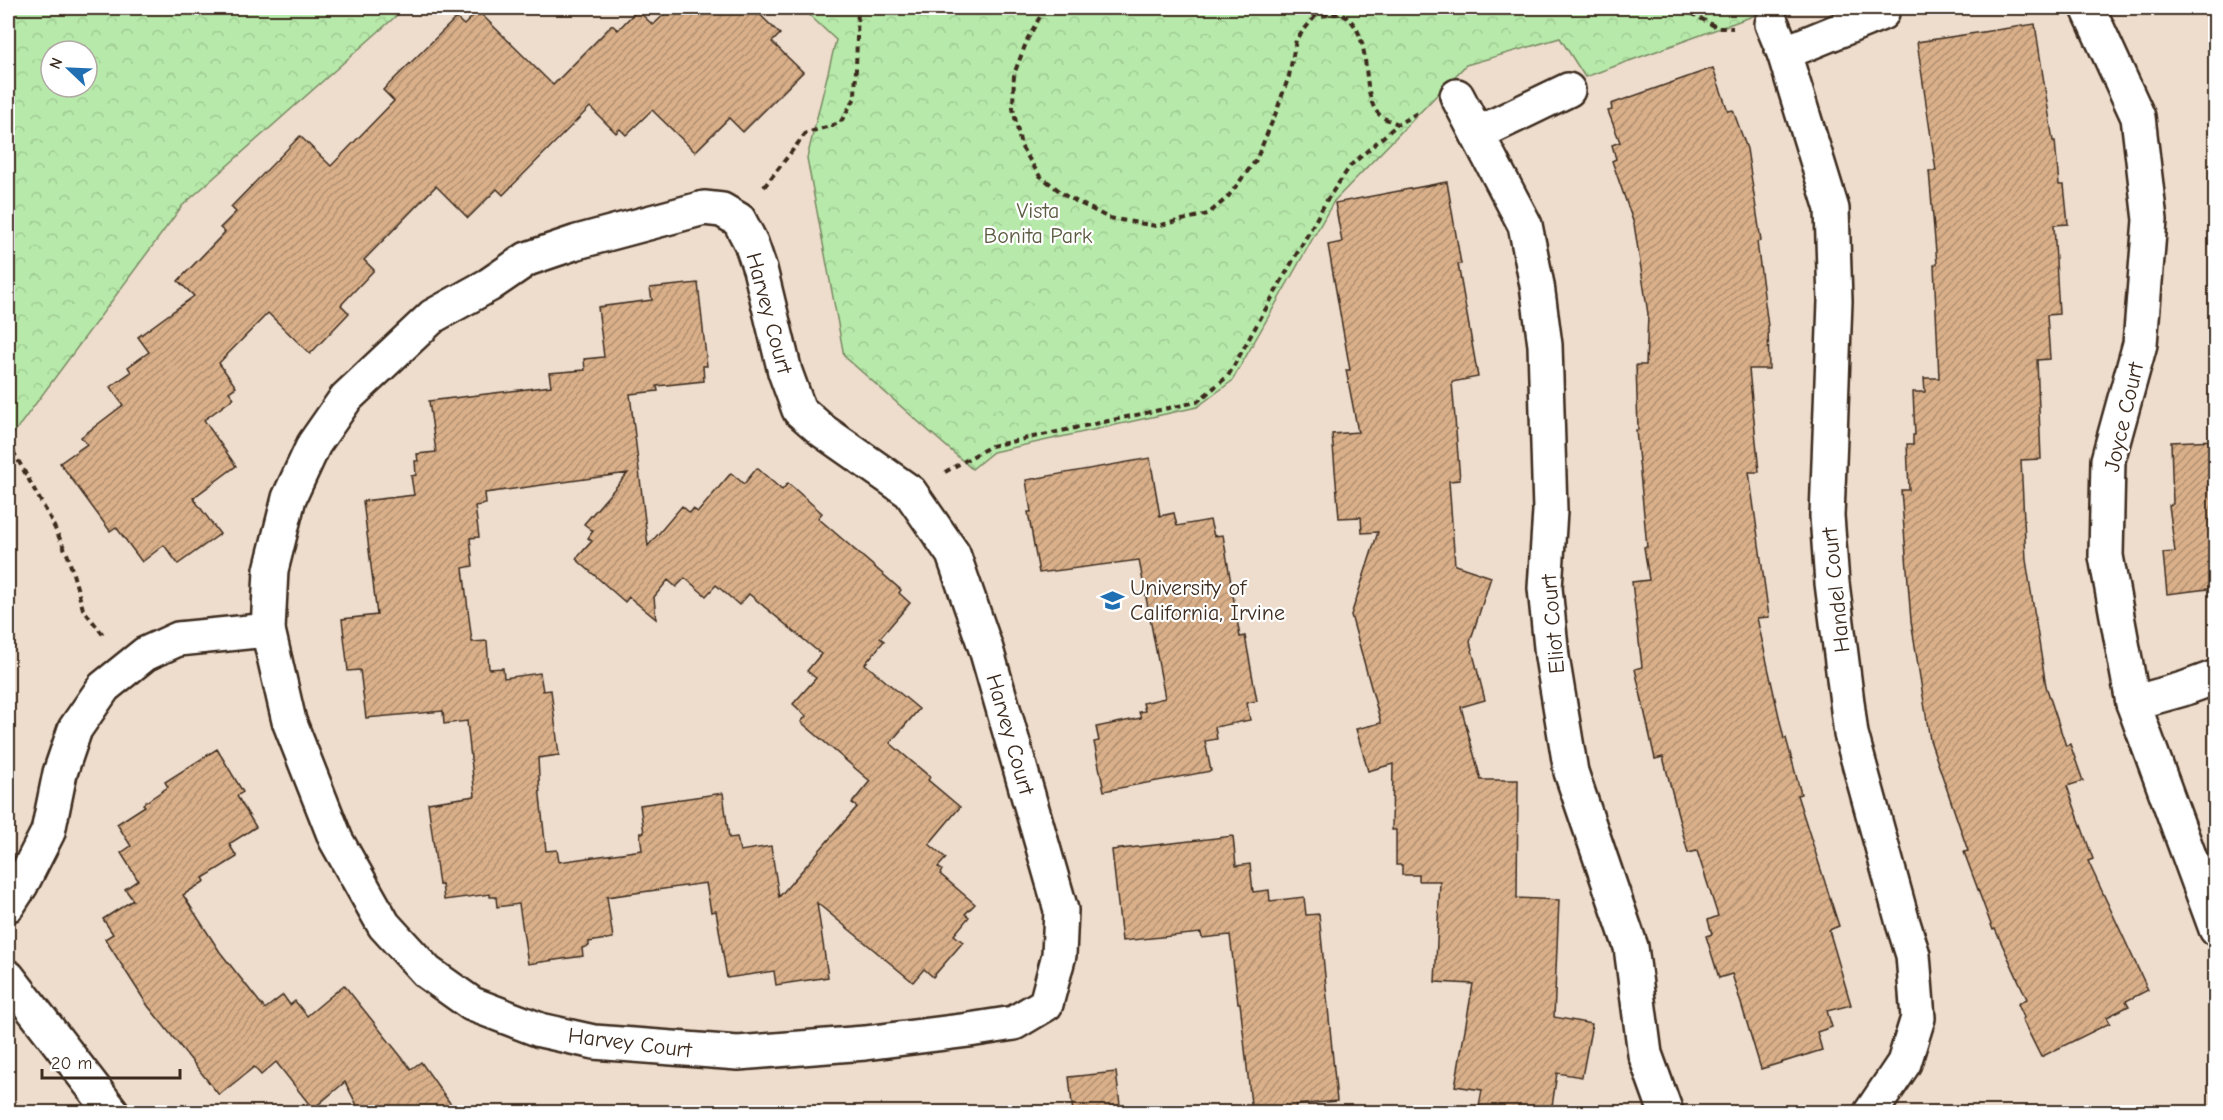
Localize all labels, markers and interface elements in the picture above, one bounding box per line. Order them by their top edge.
north arrow [39,39,99,99]
text: N [46,55,66,72]
park label: Vista Bonita Park [984,198,1093,249]
street label: Harvey Court [740,250,798,377]
street label: Joyce Court [2099,359,2149,474]
street label: Handel Court [1816,525,1855,654]
street label: Eliot Court [1536,572,1570,675]
place label: University of California, Irvine [1130,575,1285,626]
school or university icon: University of California, Irvine [1099,587,1125,613]
street label: Harvey Court [980,671,1040,798]
street label: Harvey Court [567,1023,694,1064]
scale bar [42,1042,180,1080]
text: 20 m [51,1053,92,1074]

